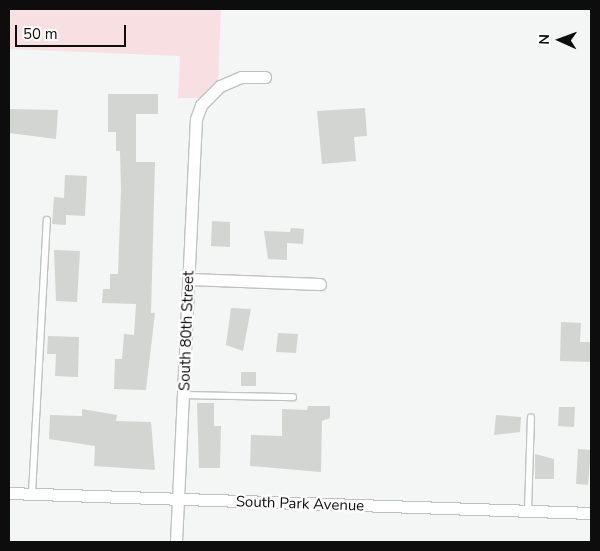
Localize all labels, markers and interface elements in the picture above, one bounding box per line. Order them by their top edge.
scale bar [18,15,129,47]
north arrow [535,15,585,65]
text: 50 m [23,24,58,44]
text: N [535,34,554,45]
street label: South 80th Street [176,271,198,391]
street label: South Park Avenue [235,493,365,515]

